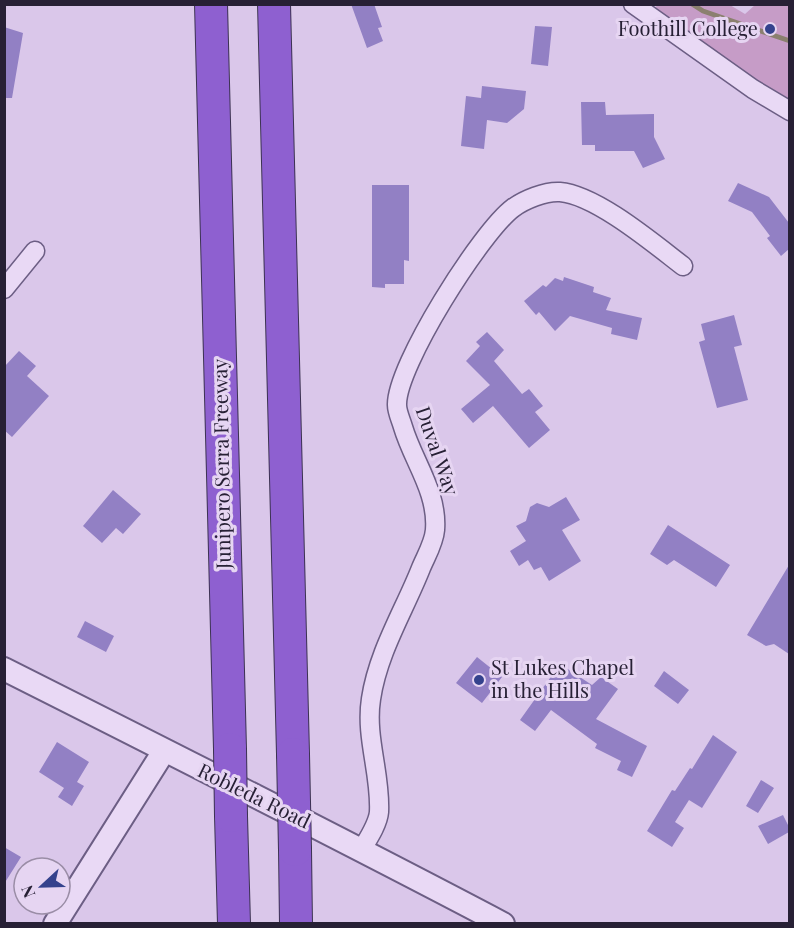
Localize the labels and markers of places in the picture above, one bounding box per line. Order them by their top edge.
place label: Foothill College [618,14,758,41]
marker: Foothill College [763,22,777,36]
place label: St Lukes Chapel in the Hills [491,653,635,703]
marker: St Lukes Chapel in the Hills [472,673,486,687]

